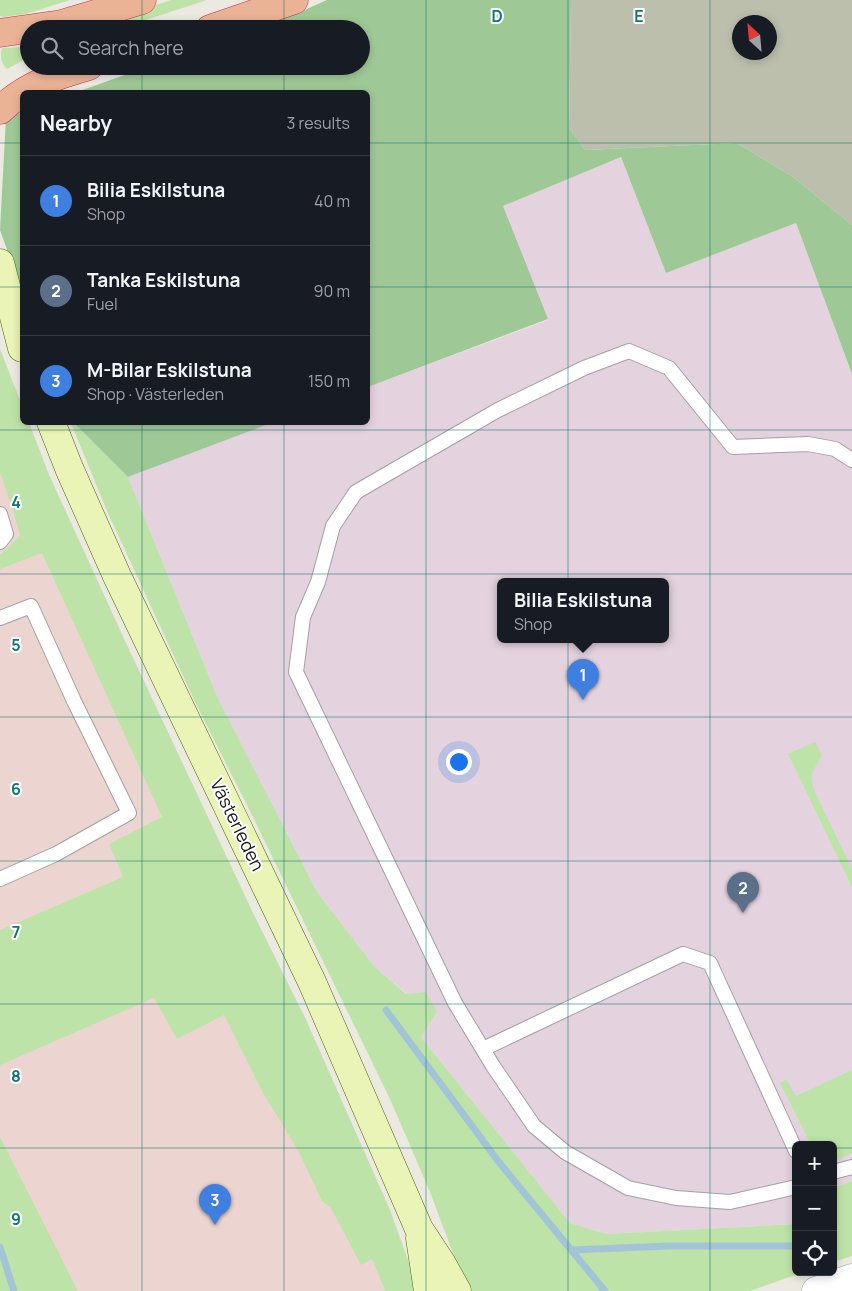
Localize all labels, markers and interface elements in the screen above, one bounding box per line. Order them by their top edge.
text: D [491,5,503,27]
text: E [634,5,644,27]
north arrow [732,15,777,60]
search box [20,20,370,75]
icon: search [38,34,66,62]
text: Search here [78,35,184,61]
text: Nearby [40,109,112,137]
text: 3 results [287,112,350,134]
text: Bilia Eskilstuna [87,177,225,203]
text: 1 [52,190,60,212]
text: 40 m [314,190,350,212]
text: Shop [87,203,125,225]
text: Tanka Eskilstuna [87,267,241,293]
text: 2 [51,280,61,302]
text: 90 m [314,280,350,302]
text: Fuel [87,293,118,315]
text: M-Bilar Eskilstuna [87,357,252,383]
text: 3 [51,370,61,392]
text: 150 m [308,370,350,392]
text: Shop · Västerleden [87,383,224,405]
text: 4 [11,491,21,513]
popup [497,578,669,643]
text: Bilia Eskilstuna [514,587,652,613]
text: Shop [514,613,552,635]
text: 5 [11,634,21,656]
pin: 1 [567,659,599,700]
your location [446,749,472,775]
street label: Västerleden [205,774,271,875]
text: 6 [11,778,21,800]
pin: 2 [727,872,759,913]
text: 7 [12,921,20,943]
text: 8 [11,1065,21,1087]
map controls [792,1141,837,1276]
button: + [792,1141,837,1186]
pin: 3 [199,1184,231,1225]
button: − [792,1186,837,1231]
text: 9 [11,1208,21,1230]
button: locate [792,1231,837,1276]

